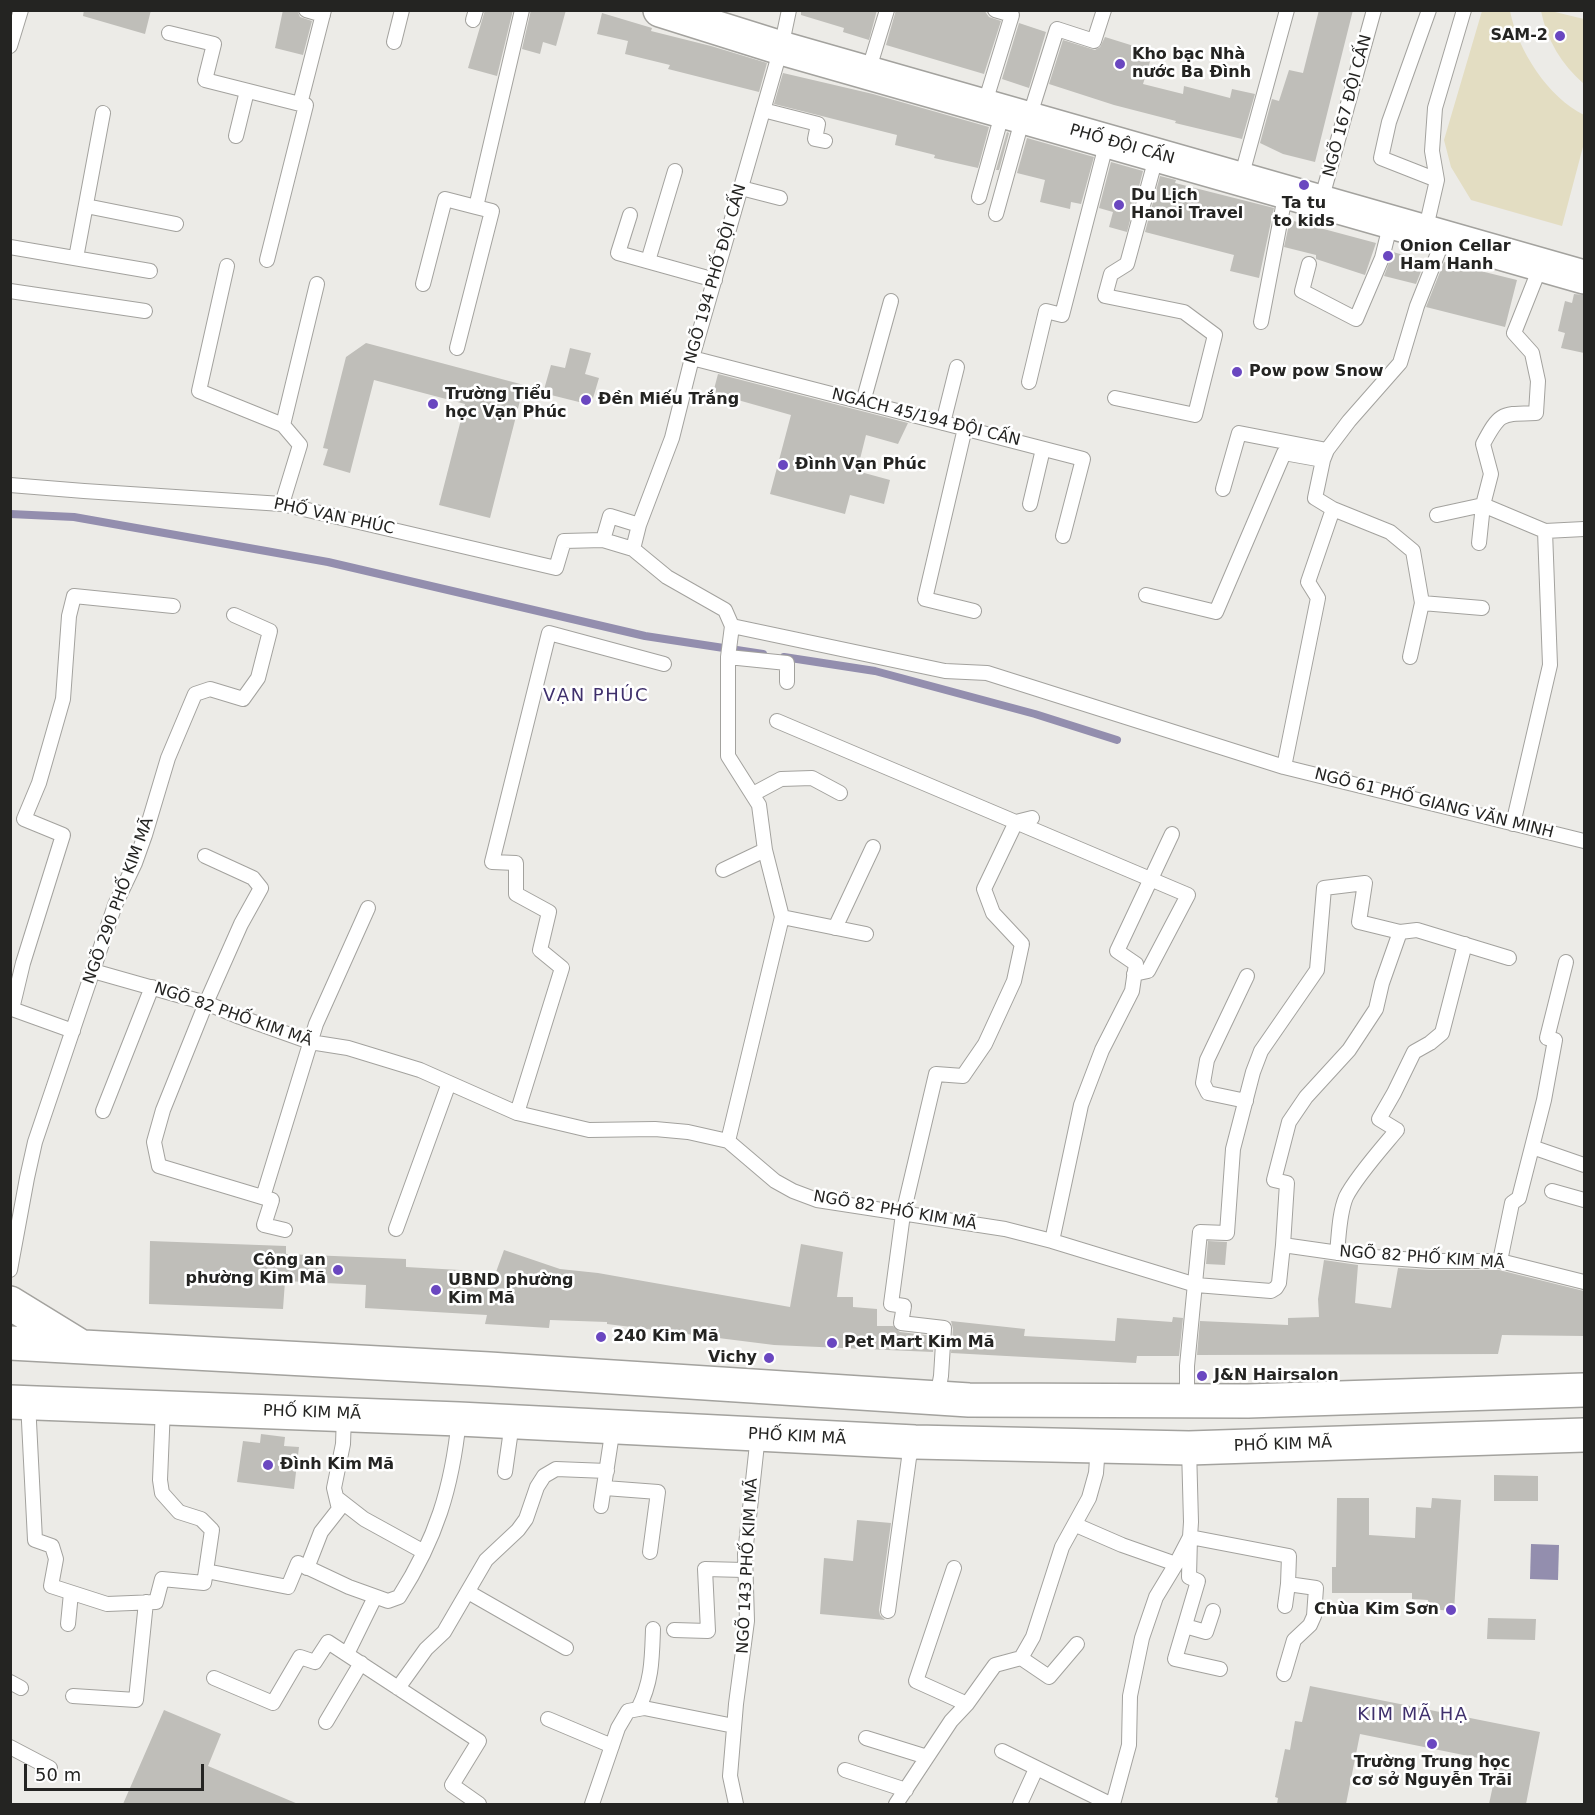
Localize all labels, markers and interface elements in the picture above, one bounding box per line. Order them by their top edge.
place label: SAM-2 [1490,26,1548,46]
marker: SAM-2 [1553,29,1567,43]
street label: NGÕ 167 ĐỘI CẤN [1320,33,1376,179]
place label: Kho bạc Nhà nước Ba Đình [1132,45,1251,83]
marker: Kho bạc Nhà nước Ba Đình [1113,57,1127,71]
street label: PHỐ ĐỘI CẤN [1067,121,1177,169]
marker: Ta tu to kids [1297,178,1311,192]
street label: NGÕ 194 PHỐ ĐỘI CẤN [681,182,751,366]
place label: Du Lịch Hanoi Travel [1131,186,1243,224]
place label: Ta tu to kids [1273,194,1335,232]
marker: Du Lịch Hanoi Travel [1112,198,1126,212]
place label: Onion Cellar Ham Hanh [1400,237,1511,275]
marker: Onion Cellar Ham Hanh [1381,249,1395,263]
place label: Pow pow Snow [1249,362,1384,382]
marker: Pow pow Snow [1230,365,1244,379]
place label: Trường Tiểu học Vạn Phúc [445,385,567,423]
street label: NGÁCH 45/194 ĐỘI CẤN [830,385,1022,451]
place label: Đền Miếu Trắng [598,390,739,410]
marker: Đền Miếu Trắng [579,393,593,407]
marker: Trường Tiểu học Vạn Phúc [426,397,440,411]
place label: Đình Vạn Phúc [795,455,926,475]
marker: Đình Vạn Phúc [776,458,790,472]
street label: PHỐ VẠN PHÚC [272,495,396,539]
district label: VẠN PHÚC [543,685,649,707]
street label: NGÕ 61 PHỐ GIANG VĂN MINH [1312,765,1556,843]
street label: NGÕ 290 PHỐ KIM MÃ [80,815,158,987]
street label: NGÕ 82 PHỐ KIM MÃ [152,979,314,1051]
street label: NGÕ 82 PHỐ KIM MÃ [812,1187,978,1235]
street label: NGÕ 82 PHỐ KIM MÃ [1339,1243,1505,1273]
place label: Công an phường Kim Mã [186,1251,326,1289]
marker: Công an phường Kim Mã [331,1263,345,1277]
place label: UBND phường Kim Mã [448,1271,574,1309]
marker: UBND phường Kim Mã [429,1283,443,1297]
place label: 240 Kim Mã [613,1327,719,1347]
marker: 240 Kim Mã [594,1330,608,1344]
place label: Pet Mart Kim Mã [844,1333,994,1353]
marker: Pet Mart Kim Mã [825,1336,839,1350]
place label: Vichy [708,1348,757,1368]
marker: Vichy [762,1351,776,1365]
place label: J&N Hairsalon [1214,1366,1339,1386]
marker: J&N Hairsalon [1195,1369,1209,1383]
street label: PHỐ KIM MÃ [263,1402,361,1424]
street label: PHỐ KIM MÃ [747,1425,847,1449]
street label: PHỐ KIM MÃ [1234,1434,1332,1456]
place label: Đình Kim Mã [280,1455,394,1475]
marker: Đình Kim Mã [261,1458,275,1472]
street label: NGÕ 143 PHỐ KIM MÃ [734,1478,762,1654]
place label: Chùa Kim Sơn [1314,1600,1439,1620]
marker: Chùa Kim Sơn [1444,1603,1458,1617]
district label: KIM MÃ HẠ [1357,1704,1469,1726]
marker: Trường Trung học cơ sở Nguyễn Trãi [1425,1737,1439,1751]
scale bar [27,1752,207,1790]
place label: Trường Trung học cơ sở Nguyễn Trãi [1352,1753,1512,1791]
text: 50 m [35,1764,81,1785]

